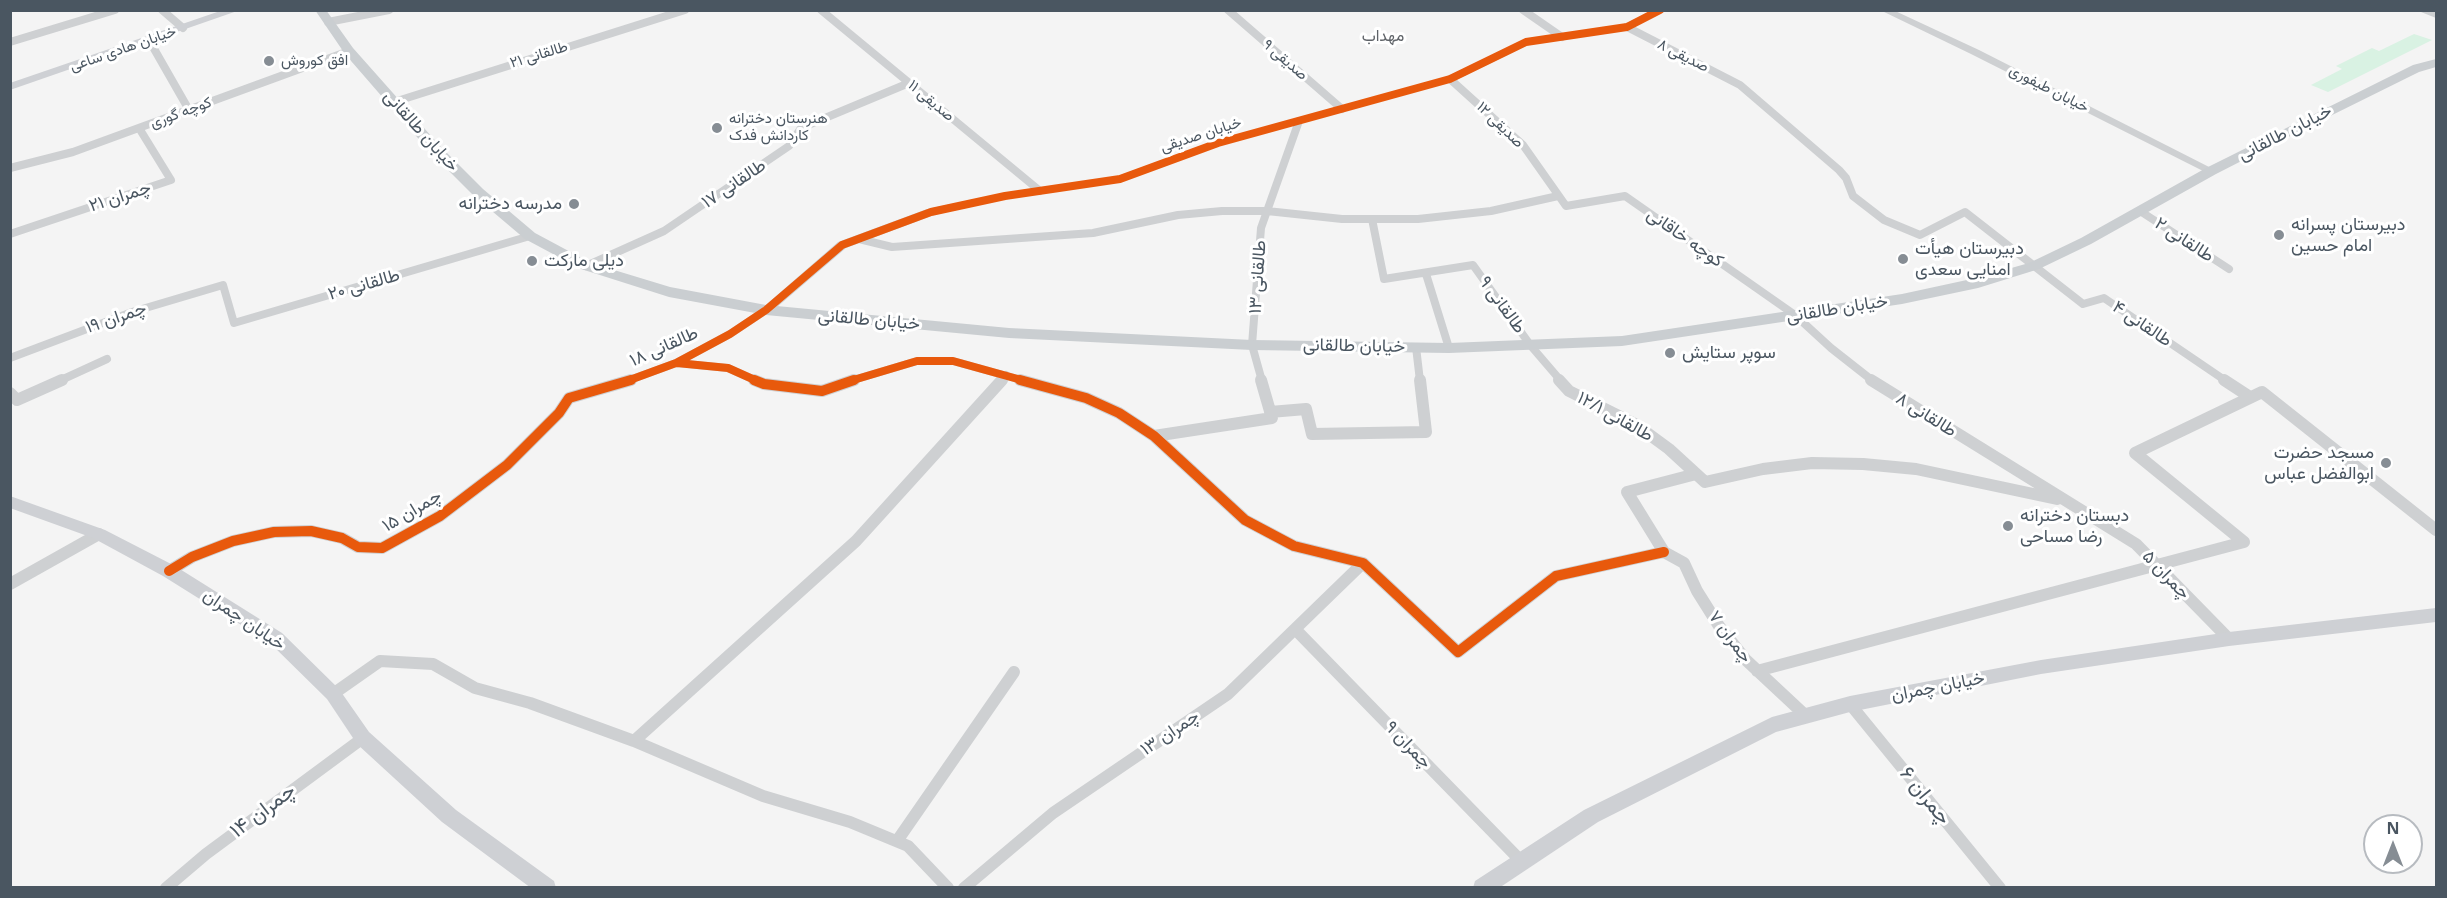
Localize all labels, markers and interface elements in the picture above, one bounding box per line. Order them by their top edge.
street label: خیابان هادی ساعی [68,22,178,76]
district label: مهداب [1362,26,1404,46]
street label: صدیقی ۸ [1654,35,1712,77]
street label: صدیقی ۹ [1259,36,1311,84]
street label: طالقانی ۲۱ [508,38,570,72]
place label: افق کوروش [281,52,348,70]
marker: افق کوروش [262,54,276,68]
street label: خیابان طیفوری [2006,61,2092,117]
street label: صدیقی ۱۱ [904,76,958,126]
street label: خیابان طالقانی [379,86,463,176]
street label: کوچه گوری [148,94,214,132]
street label: صدیقی ۱۲ [1473,98,1527,152]
street label: خیابان طالقانی [2235,100,2335,166]
place label: هنرستان دخترانه کاردانش فدک [729,110,828,145]
street label: خیابان صدیقی [1158,113,1244,157]
marker: هنرستان دخترانه کاردانش فدک [710,121,724,135]
street label: طالقانی ۱۷ [698,155,770,213]
street label: چمران ۲۱ [86,177,154,217]
place label: مدرسه دخترانه [458,193,562,215]
marker: مدرسه دخترانه [567,197,581,211]
street label: کوچه خاقانی [1643,204,1727,272]
street label: طالقانی ۲ [2150,213,2218,267]
place label: دبیرستان پسرانه امام حسین [2291,214,2405,256]
marker: دبیرستان پسرانه امام حسین [2272,228,2286,242]
place label: دبیرستان هیأت امنایی سعدی [1915,238,2024,280]
street label: طالقانی ۱۳ [1245,239,1271,315]
place label: دیلی مارکت [544,250,624,272]
marker: دبیرستان هیأت امنایی سعدی [1896,252,1910,266]
marker: دیلی مارکت [525,254,539,268]
street label: طالقانی ۲۰ [326,264,402,306]
street label: طالقانی ۹ [1474,272,1530,338]
street label: خیابان طالقانی [1785,290,1889,328]
street label: طالقانی ۴ [2108,296,2176,352]
street label: چمران ۱۹ [83,298,149,338]
street label: خیابان طالقانی [817,305,921,335]
street label: طالقانی ۱۸ [626,322,702,372]
street label: خیابان طالقانی [1303,334,1405,358]
place label: سوپر ستایش [1682,342,1776,364]
marker: سوپر ستایش [1663,346,1677,360]
street label: طالقانی ۱۲/۱ [1573,387,1657,447]
street label: طالقانی ۸ [1892,388,1960,442]
place label: مسجد حضرت ابوالفضل عباس [2264,442,2374,484]
marker: مسجد حضرت ابوالفضل عباس [2379,456,2393,470]
street label: چمران ۱۵ [379,485,445,537]
place label: دبستان دخترانه رضا مساحی [2020,505,2129,548]
marker: دبستان دخترانه رضا مساحی [2001,519,2015,533]
street label: چمران ۵ [2137,546,2195,604]
street label: خیابان چمران [199,585,289,655]
street label: چمران ۷ [1703,607,1757,667]
street label: خیابان چمران [1889,667,1987,707]
street label: چمران ۱۳ [1137,706,1203,760]
street label: چمران ۹ [1380,717,1436,773]
street label: چمران ۶ [1894,762,1956,830]
street label: چمران ۱۴ [225,778,301,844]
north arrow [2363,814,2423,874]
text: N [2386,817,2400,839]

